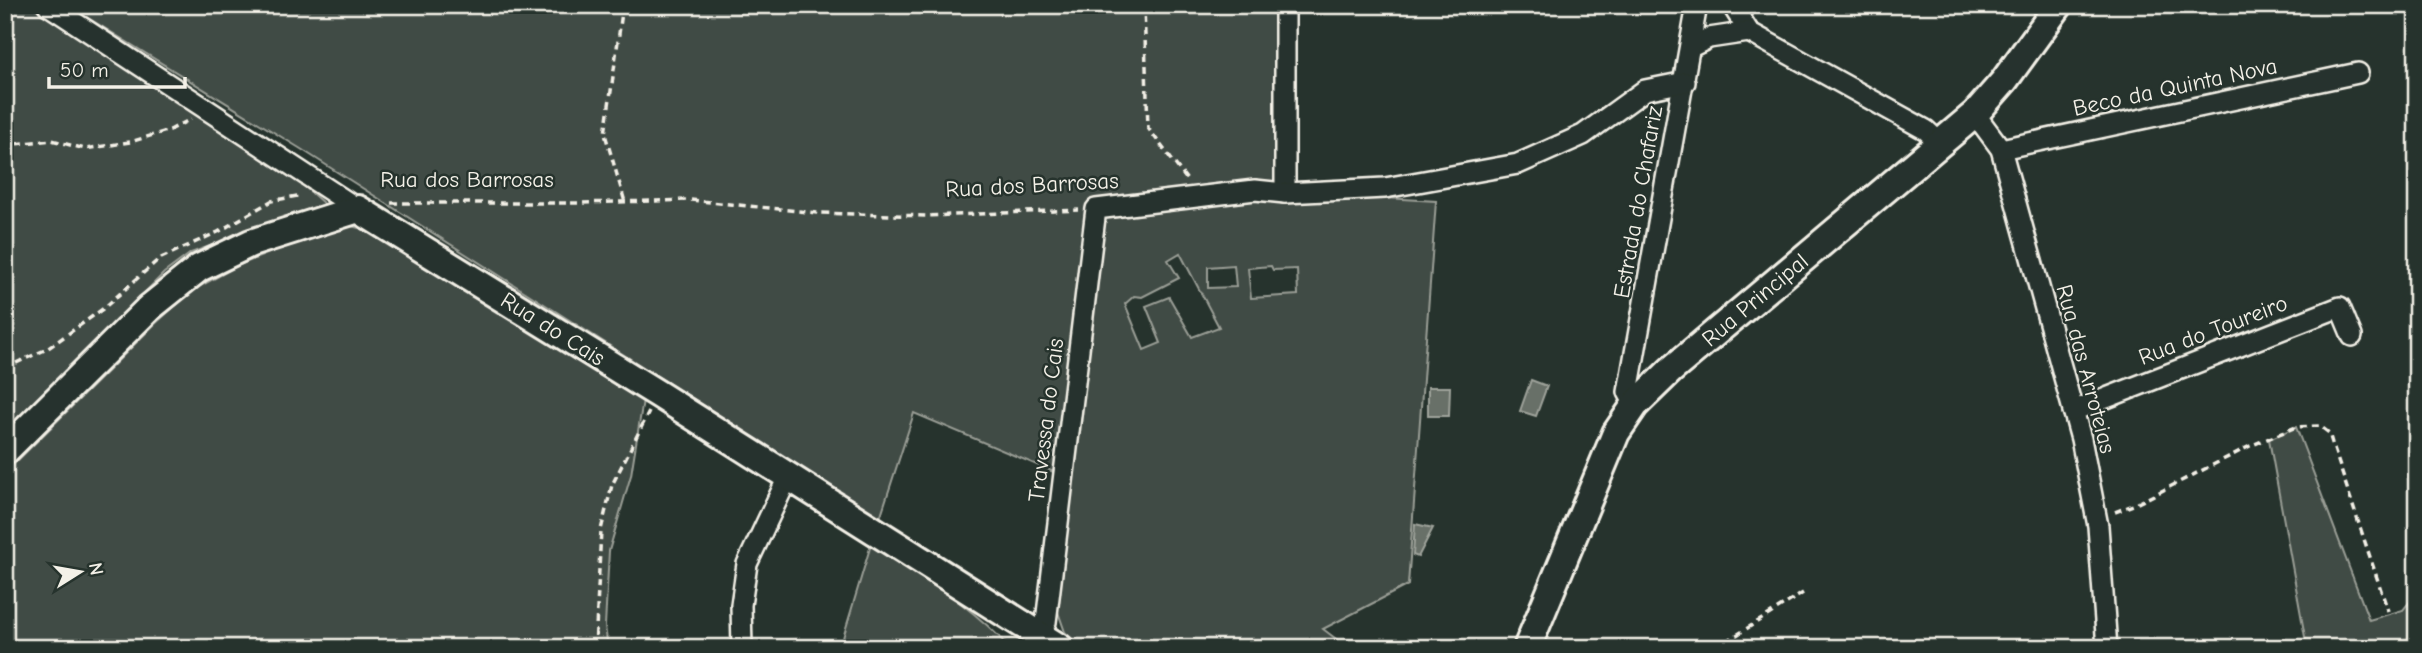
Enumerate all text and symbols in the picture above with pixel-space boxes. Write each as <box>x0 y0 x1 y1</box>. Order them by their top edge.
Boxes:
scale bar <box>49 46 186 90</box>
street label: Beco da Quinta Nova <box>2070 52 2280 122</box>
text: 50 m <box>60 58 109 82</box>
street label: Estrada do Chafariz <box>1608 104 1668 300</box>
street label: Rua dos Barrosas <box>380 166 554 193</box>
street label: Rua dos Barrosas <box>945 167 1119 203</box>
street label: Rua Principal <box>1696 248 1814 352</box>
street label: Rua das Arroteias <box>2050 282 2122 456</box>
street label: Rua do Cais <box>496 286 610 372</box>
street label: Rua do Toureiro <box>2135 289 2291 371</box>
street label: Travessa do Cais <box>1023 337 1069 503</box>
north arrow <box>46 538 116 608</box>
text: N <box>84 561 108 577</box>

